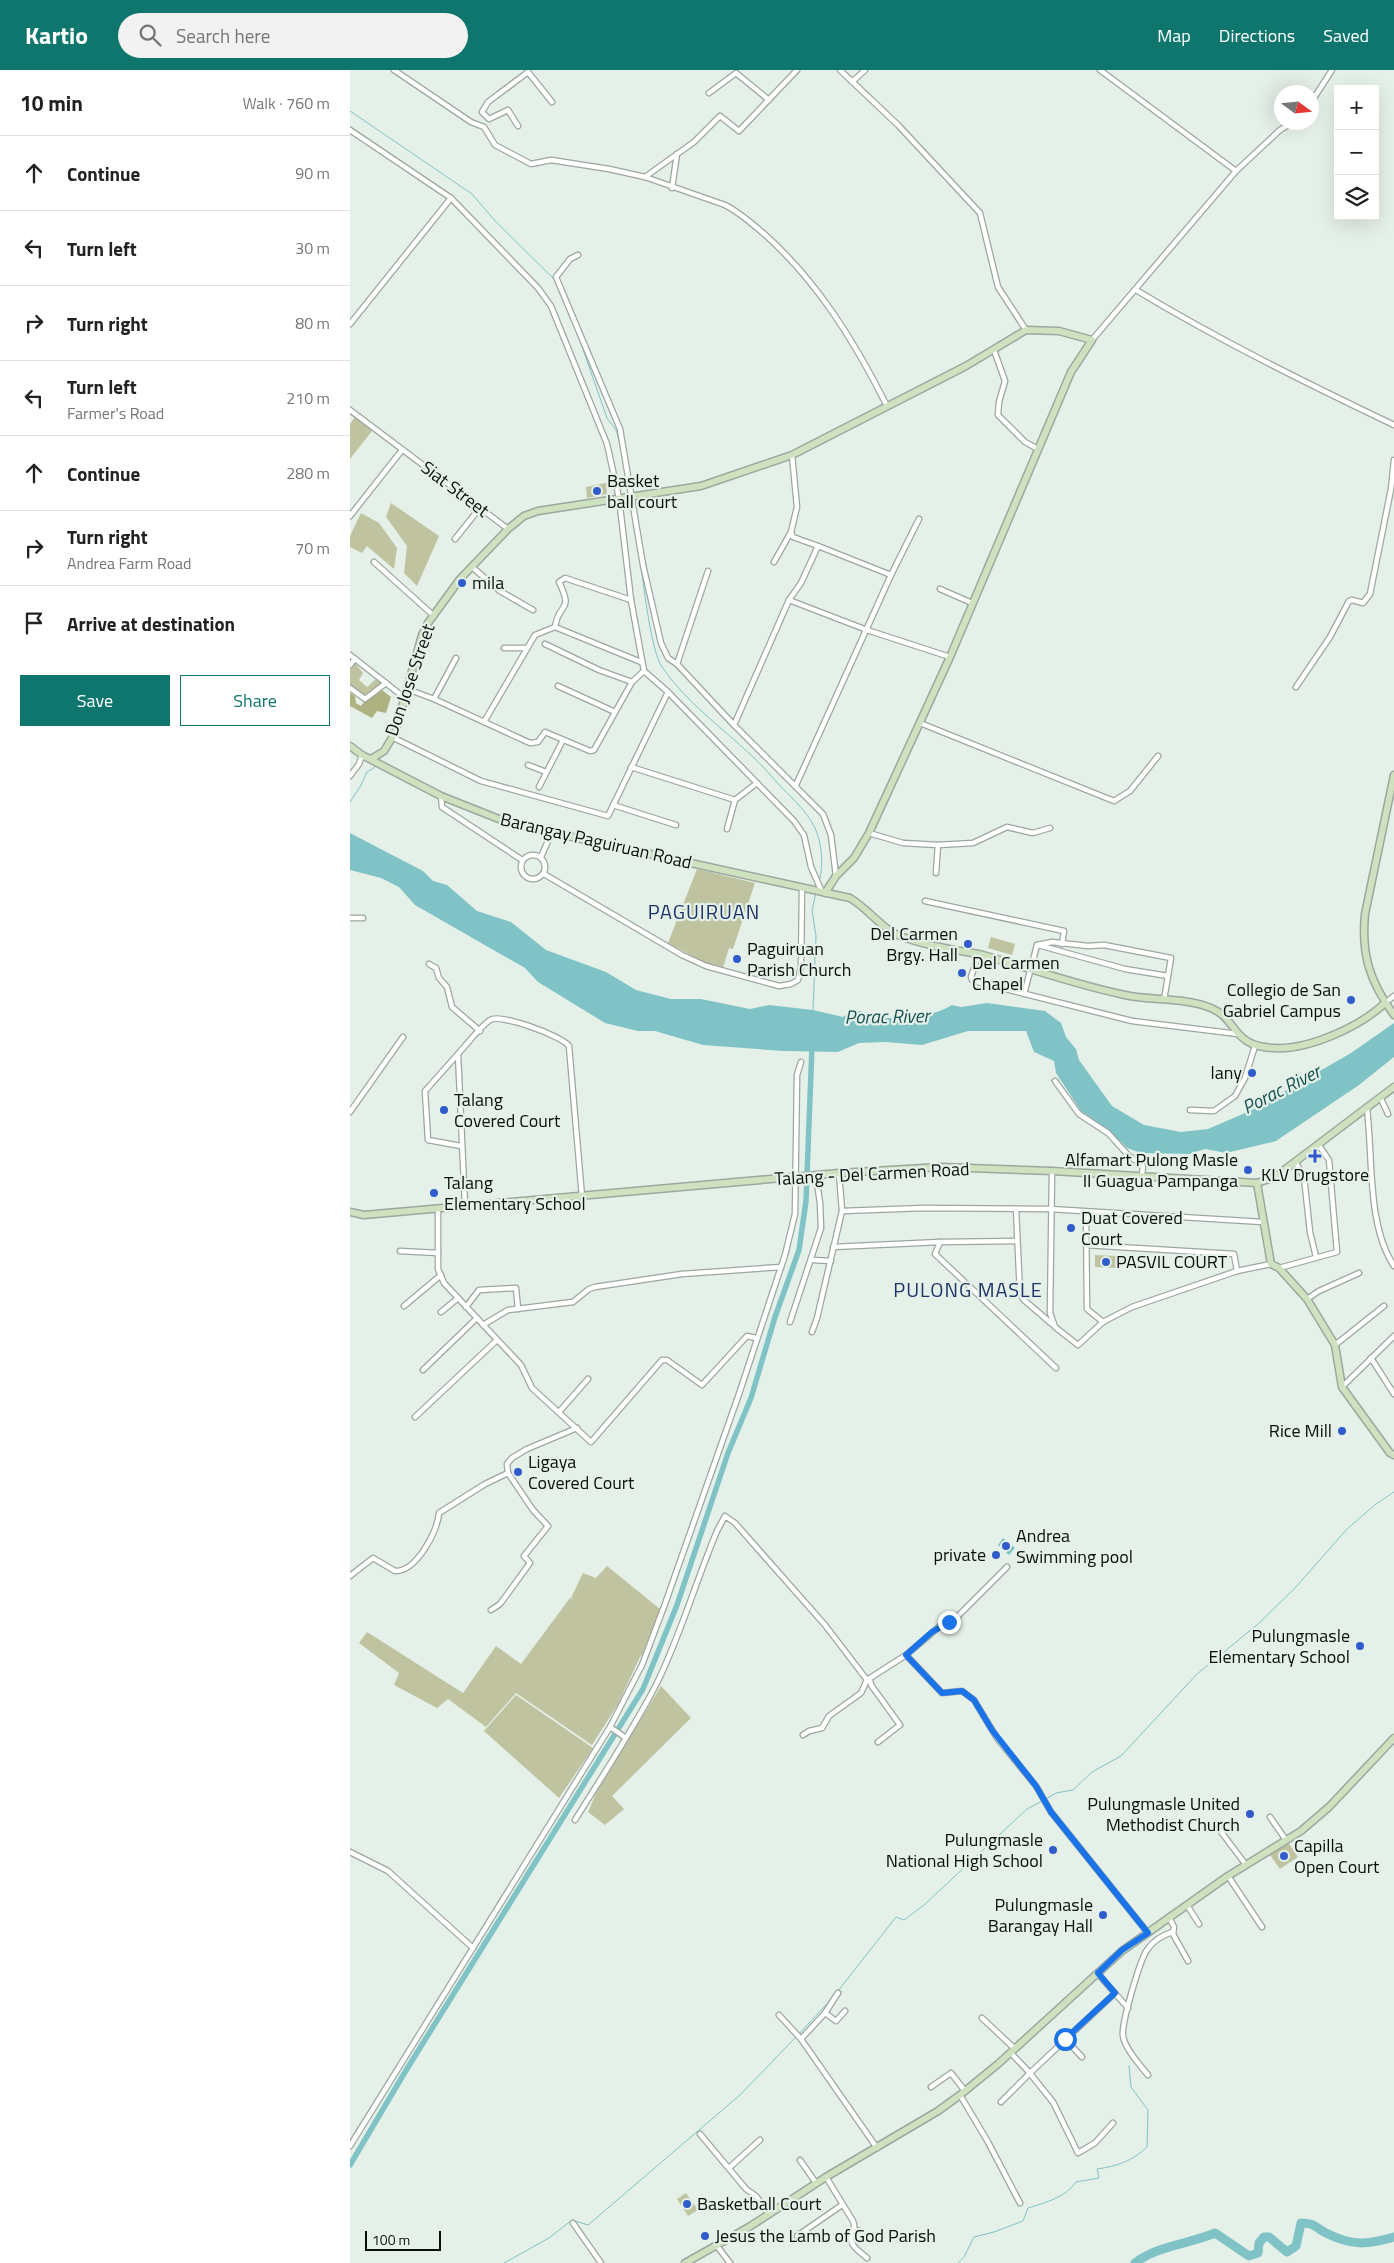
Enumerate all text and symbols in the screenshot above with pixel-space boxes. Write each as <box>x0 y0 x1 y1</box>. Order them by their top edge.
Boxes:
search box <box>118 13 468 58</box>
text: Kartio <box>25 17 88 53</box>
icon: search <box>136 21 164 49</box>
text: Search here <box>176 21 270 50</box>
text: Map <box>1157 22 1191 49</box>
text: Directions <box>1219 22 1295 49</box>
text: Saved <box>1323 22 1369 49</box>
north arrow <box>1274 85 1319 130</box>
map controls <box>1334 85 1379 220</box>
button: + <box>1334 85 1379 130</box>
text: 10 min <box>20 87 83 119</box>
text: Walk · 760 m <box>242 91 330 115</box>
button: − <box>1334 130 1379 175</box>
icon: ahead <box>20 159 48 187</box>
text: Continue <box>67 159 140 188</box>
text: 90 m <box>295 161 330 185</box>
button: layers <box>1334 175 1379 220</box>
icon: left <box>20 234 48 262</box>
text: Turn left <box>67 234 137 263</box>
text: 30 m <box>295 236 330 260</box>
icon: right <box>20 309 48 337</box>
text: Turn right <box>67 309 148 338</box>
text: 80 m <box>295 311 330 335</box>
text: Turn left <box>67 372 137 401</box>
icon: left <box>20 384 48 412</box>
text: 210 m <box>286 386 330 410</box>
text: Farmer's Road <box>67 401 164 425</box>
street label: Siat Street <box>415 454 496 524</box>
icon: ahead <box>20 459 48 487</box>
text: Continue <box>67 459 140 488</box>
text: 280 m <box>286 461 330 485</box>
place label: Basket ball court <box>607 467 678 515</box>
marker: Basket ball court <box>591 485 603 497</box>
text: Turn right <box>67 522 148 551</box>
icon: right <box>20 534 48 562</box>
text: 70 m <box>295 536 330 560</box>
text: Andrea Farm Road <box>67 551 192 575</box>
place label: mila <box>472 569 504 596</box>
marker: mila <box>456 577 468 589</box>
icon: arrive <box>20 609 48 637</box>
text: Arrive at destination <box>67 609 235 638</box>
street label: Don Jose Street <box>378 619 442 740</box>
button: Save <box>20 675 170 726</box>
button: Share <box>180 675 330 726</box>
street label: Barangay Paguiruan Road <box>498 805 694 876</box>
district label: PAGUIRUAN <box>648 896 760 927</box>
place label: Del Carmen Brgy. Hall <box>870 920 958 968</box>
place label: Paguiruan Parish Church <box>747 935 851 983</box>
marker: Del Carmen Brgy. Hall <box>962 938 974 950</box>
place label: Del Carmen Chapel <box>972 949 1060 997</box>
marker: Paguiruan Parish Church <box>731 953 743 965</box>
marker: Del Carmen Chapel <box>956 967 968 979</box>
place label: Collegio de San Gabriel Campus <box>1223 976 1341 1024</box>
marker: Collegio de San Gabriel Campus <box>1345 994 1357 1006</box>
water label: Porac River <box>844 1000 932 1031</box>
water label: Porac River <box>1236 1056 1327 1121</box>
place label: lany <box>1211 1059 1242 1086</box>
marker: lany <box>1246 1067 1258 1079</box>
place label: Talang Covered Court <box>454 1086 561 1134</box>
marker: Talang Covered Court <box>438 1104 450 1116</box>
place label: Alfamart Pulong Masle II Guagua Pampanga <box>1065 1146 1238 1194</box>
marker: KLV Drugstore <box>1309 1150 1321 1162</box>
street label: Talang - Del Carmen Road <box>774 1155 970 1192</box>
place label: KLV Drugstore <box>1261 1161 1369 1188</box>
marker: Alfamart Pulong Masle II Guagua Pampanga <box>1242 1164 1254 1176</box>
place label: Talang Elementary School <box>444 1169 586 1217</box>
marker: Talang Elementary School <box>428 1187 440 1199</box>
place label: Duat Covered Court <box>1081 1204 1183 1252</box>
marker: Duat Covered Court <box>1065 1222 1077 1234</box>
place label: PASVIL COURT <box>1116 1248 1228 1275</box>
marker: PASVIL COURT <box>1100 1256 1112 1268</box>
district label: PULONG MASLE <box>893 1274 1043 1305</box>
place label: Rice Mill <box>1269 1417 1332 1444</box>
marker: Rice Mill <box>1336 1425 1348 1437</box>
place label: Ligaya Covered Court <box>528 1448 635 1496</box>
marker: Ligaya Covered Court <box>512 1466 524 1478</box>
place label: Andrea Swimming pool <box>1016 1522 1133 1570</box>
marker: Andrea Swimming pool <box>1000 1540 1012 1552</box>
place label: private <box>933 1541 986 1568</box>
marker: private <box>990 1549 1002 1561</box>
route end <box>938 1611 961 1634</box>
place label: Pulungmasle Elementary School <box>1208 1622 1350 1670</box>
marker: Pulungmasle Elementary School <box>1354 1640 1366 1652</box>
place label: Pulungmasle United Methodist Church <box>1087 1790 1240 1838</box>
marker: Pulungmasle United Methodist Church <box>1244 1808 1256 1820</box>
place label: Pulungmasle National High School <box>886 1826 1043 1874</box>
place label: Capilla Open Court <box>1294 1832 1380 1880</box>
marker: Pulungmasle National High School <box>1047 1844 1059 1856</box>
marker: Capilla Open Court <box>1278 1850 1290 1862</box>
place label: Pulungmasle Barangay Hall <box>988 1891 1093 1939</box>
marker: Pulungmasle Barangay Hall <box>1097 1909 1109 1921</box>
route start <box>1054 2028 1077 2051</box>
place label: Basketball Court <box>697 2190 822 2217</box>
marker: Basketball Court <box>681 2198 693 2210</box>
place label: Jesus the Lamb of God Parish <box>715 2222 936 2249</box>
scale bar <box>365 2228 441 2251</box>
text: 100 m <box>372 2229 410 2250</box>
marker: Jesus the Lamb of God Parish <box>699 2230 711 2242</box>

